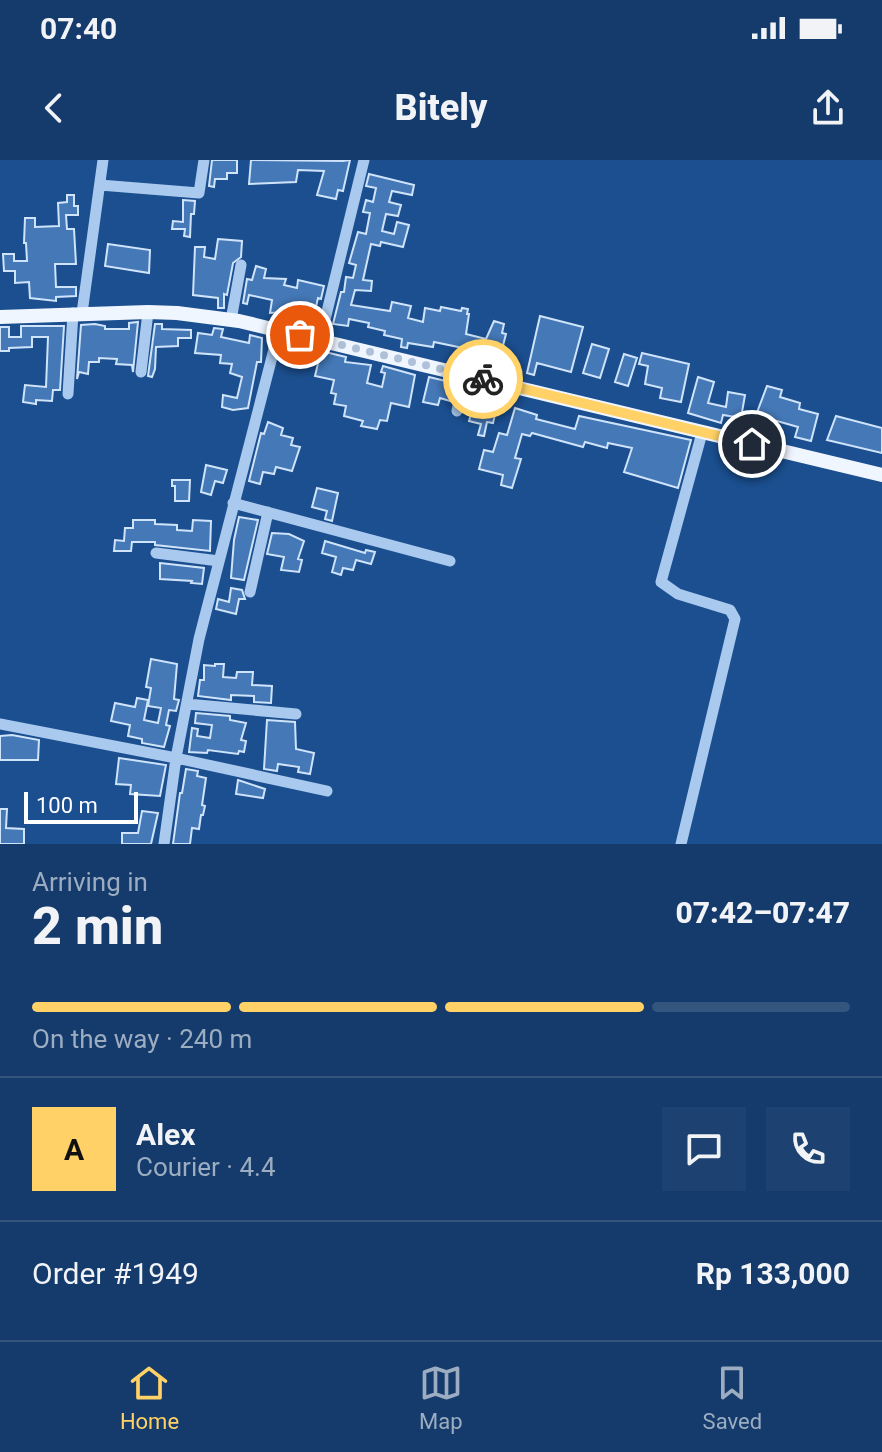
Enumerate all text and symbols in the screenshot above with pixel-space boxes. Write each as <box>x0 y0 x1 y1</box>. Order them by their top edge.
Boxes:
text: 07:40 <box>40 11 117 46</box>
icon: back <box>32 86 76 130</box>
icon: share <box>806 86 850 130</box>
text: Bitely <box>395 87 487 129</box>
pin <box>266 301 334 369</box>
icon: bag <box>278 313 322 357</box>
courier <box>443 339 523 419</box>
icon: bike <box>461 357 505 401</box>
pin <box>718 410 786 478</box>
icon: home <box>730 422 774 466</box>
scale bar <box>24 788 138 824</box>
text: 100 m <box>36 793 98 818</box>
text: Arriving in <box>32 867 148 897</box>
text: 07:42–07:47 <box>675 895 850 930</box>
text: 2 min <box>32 896 163 957</box>
text: On the way · 240 m <box>32 1024 252 1054</box>
button: chat <box>662 1107 746 1191</box>
button: phone <box>766 1107 850 1191</box>
text: Alex <box>136 1117 196 1152</box>
text: A <box>64 1132 84 1167</box>
text: Courier · 4.4 <box>136 1152 276 1182</box>
text: Order #1949 <box>32 1256 199 1291</box>
text: Rp 133,000 <box>696 1256 850 1291</box>
tab: Home <box>120 1361 179 1434</box>
tab: Map <box>419 1361 463 1434</box>
tab: Saved <box>703 1361 762 1434</box>

